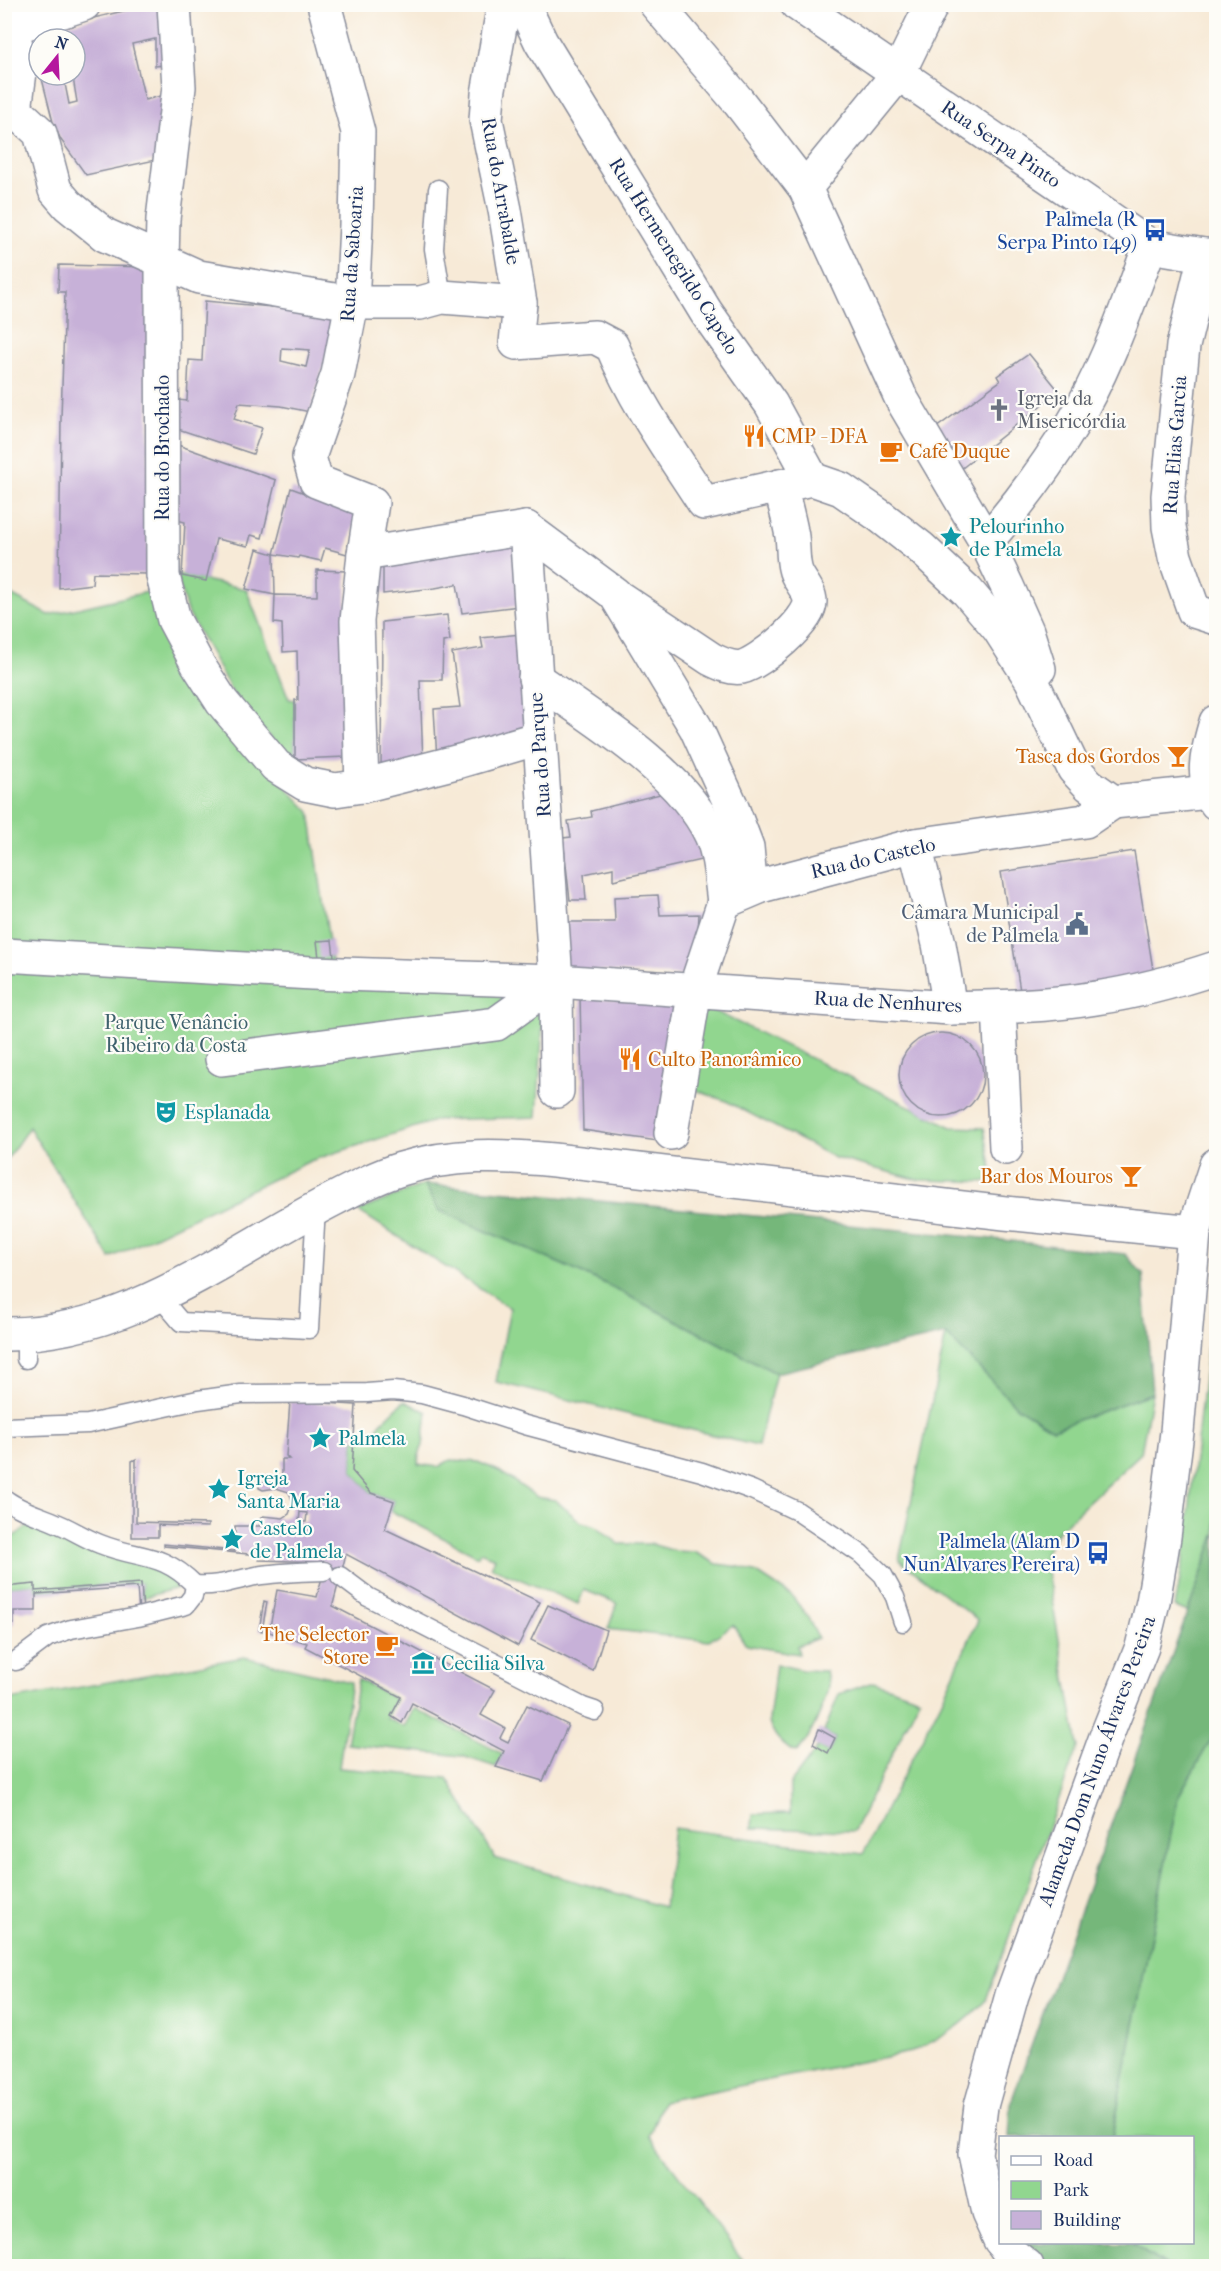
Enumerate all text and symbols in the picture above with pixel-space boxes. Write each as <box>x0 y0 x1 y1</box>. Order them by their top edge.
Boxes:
north arrow <box>27 27 87 87</box>
text: N <box>53 32 71 54</box>
street label: Rua Serpa Pinto <box>937 95 1065 193</box>
street label: Rua do Arrabalde <box>477 115 525 267</box>
street label: Rua Hermenegildo Capelo <box>604 154 744 358</box>
street label: Rua da Saboaria <box>336 184 368 323</box>
place label: Palmela (R Serpa Pinto 149) <box>997 208 1139 254</box>
bus stop icon: Palmela (R Serpa Pinto 149) <box>1142 217 1168 243</box>
street label: Rua Elias Garcia <box>1159 374 1191 515</box>
street label: Rua do Brochado <box>151 375 174 521</box>
place label: Igreja da Misericórdia <box>1017 387 1127 433</box>
church icon: Igreja da Misericórdia <box>986 397 1012 423</box>
restaurant icon: CMP - DFA <box>741 423 767 449</box>
place label: CMP - DFA <box>772 425 869 448</box>
cafe icon: Café Duque <box>878 438 904 464</box>
place label: Café Duque <box>909 440 1010 463</box>
place label: Pelourinho de Palmela <box>969 515 1064 561</box>
place icon: Pelourinho de Palmela <box>938 524 964 550</box>
street label: Rua do Parque <box>524 692 556 818</box>
bar icon: Tasca dos Gordos <box>1165 743 1191 769</box>
place label: Tasca dos Gordos <box>1016 745 1160 768</box>
street label: Rua do Castelo <box>809 833 937 883</box>
place label: Câmara Municipal de Palmela <box>901 901 1060 947</box>
public building icon: Câmara Municipal de Palmela <box>1064 911 1090 937</box>
street label: Rua de Nenhures <box>813 987 963 1017</box>
park label: Parque Venâncio Ribeiro da Costa <box>104 1011 248 1057</box>
restaurant icon: Culto Panorâmico <box>617 1046 643 1072</box>
place label: Culto Panorâmico <box>648 1048 802 1071</box>
theatre icon: Esplanada <box>153 1099 179 1125</box>
place label: Esplanada <box>184 1101 271 1124</box>
bar icon: Bar dos Mouros <box>1118 1163 1144 1189</box>
place label: Bar dos Mouros <box>980 1165 1113 1188</box>
place icon: Palmela <box>307 1425 333 1451</box>
place label: Palmela <box>338 1427 407 1450</box>
place label: Igreja Santa Maria <box>237 1467 341 1513</box>
place icon: Igreja Santa Maria <box>206 1476 232 1502</box>
place label: Castelo de Palmela <box>250 1517 344 1563</box>
place icon: Castelo de Palmela <box>219 1526 245 1552</box>
place label: Palmela (Alam D Nun'Alvares Pereira) <box>903 1530 1080 1576</box>
bus stop icon: Palmela (Alam D Nun'Alvares Pereira) <box>1085 1540 1111 1566</box>
street label: Alameda Dom Nuno Álvares Pereira <box>1032 1611 1161 1910</box>
place label: The Selector Store <box>260 1623 369 1669</box>
cafe icon: The Selector Store <box>374 1632 400 1658</box>
museum icon: Cecilia Silva <box>410 1650 436 1676</box>
place label: Cecilia Silva <box>441 1652 545 1675</box>
legend <box>999 2136 1194 2244</box>
text: Road <box>1053 2150 1093 2171</box>
text: Park <box>1053 2180 1090 2201</box>
text: Building <box>1053 2210 1121 2231</box>

